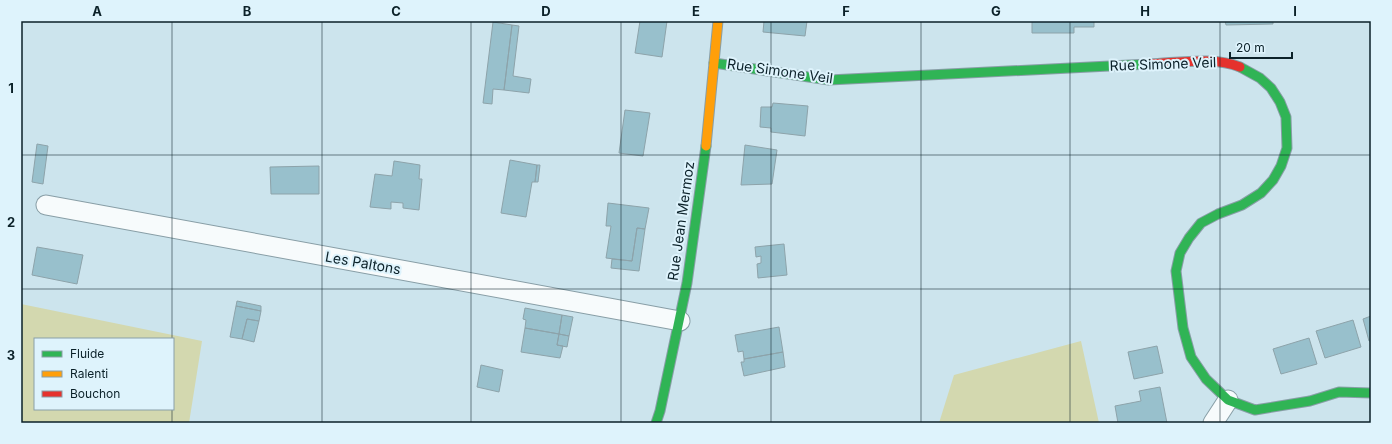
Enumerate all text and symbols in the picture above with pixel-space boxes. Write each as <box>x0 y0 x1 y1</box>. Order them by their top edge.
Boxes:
text: A <box>92 3 102 19</box>
text: B <box>243 3 252 19</box>
text: C <box>391 3 401 19</box>
text: D <box>541 3 551 19</box>
text: E <box>692 3 700 19</box>
text: F <box>842 3 850 19</box>
text: G <box>991 3 1001 19</box>
text: H <box>1140 3 1150 19</box>
text: I <box>1293 3 1297 19</box>
scale bar <box>1230 34 1292 60</box>
text: 20 m <box>1236 40 1265 55</box>
street label: Rue Simone Veil <box>1109 53 1217 74</box>
street label: Rue Simone Veil <box>726 55 834 86</box>
text: 1 <box>8 80 14 96</box>
street label: Rue Jean Mermoz <box>664 160 697 282</box>
text: 2 <box>7 214 15 230</box>
street label: Les Paltons <box>324 248 402 278</box>
legend <box>34 338 174 410</box>
text: Fluide <box>70 346 104 361</box>
text: 3 <box>7 347 15 363</box>
text: Ralenti <box>70 366 108 381</box>
text: Bouchon <box>70 386 120 401</box>

